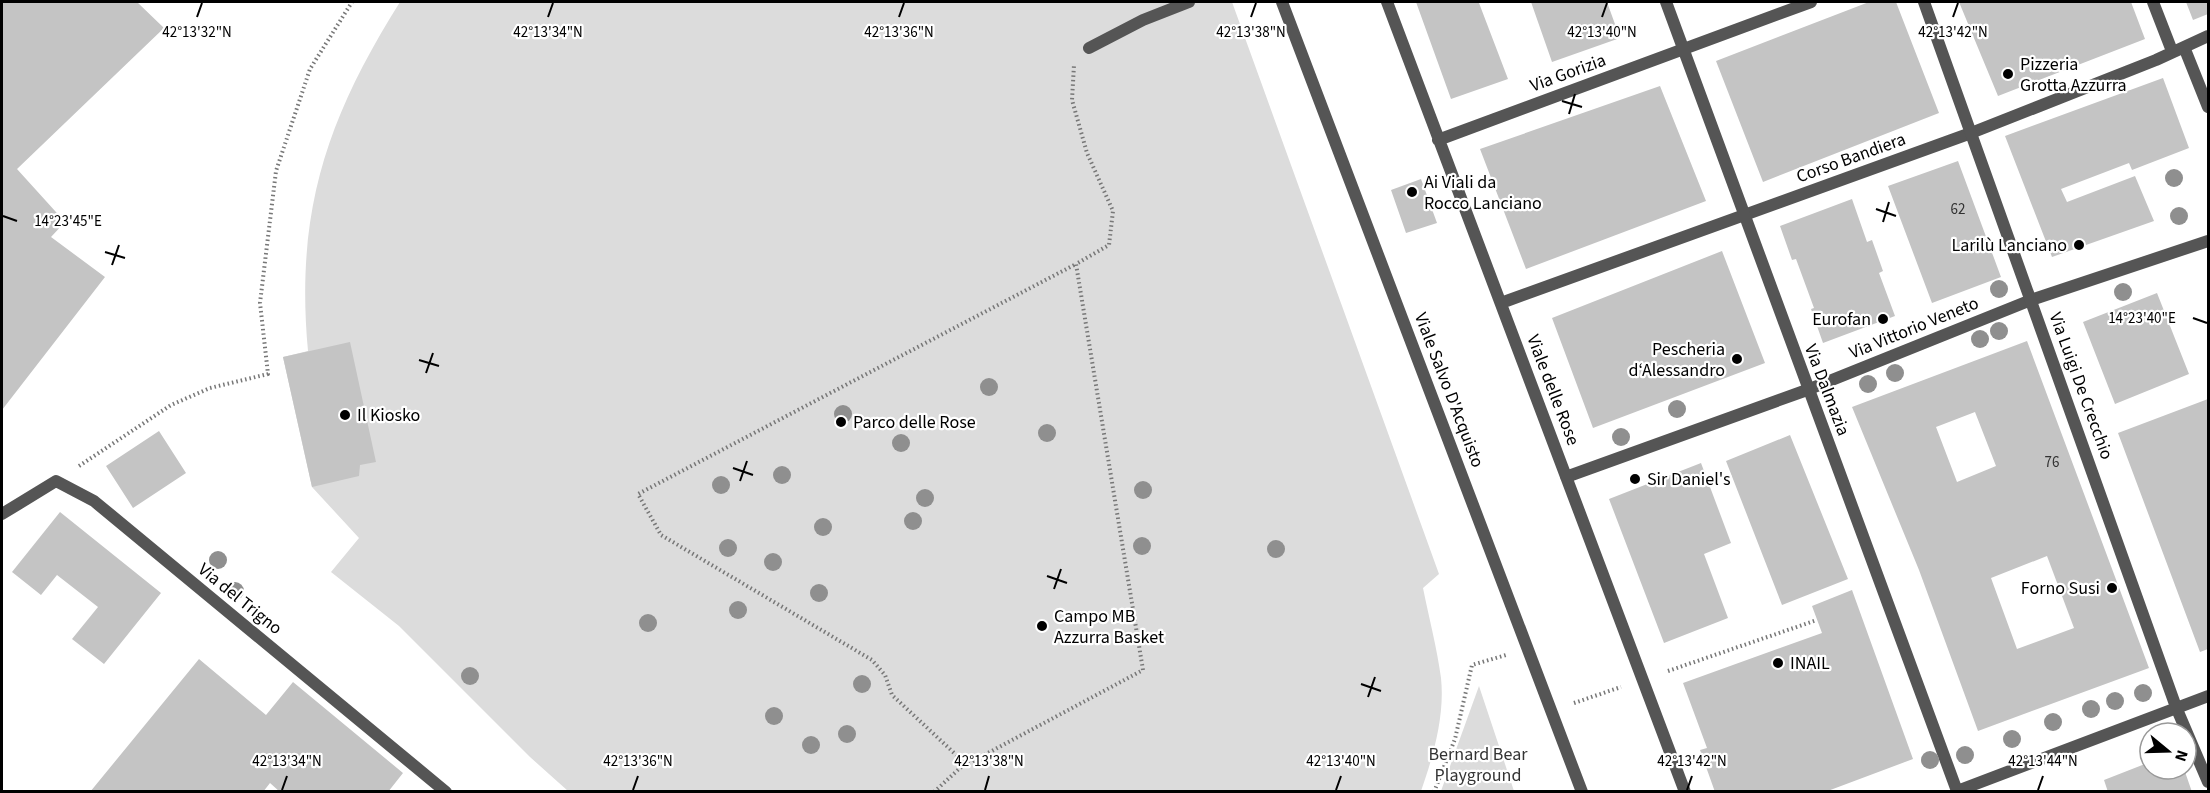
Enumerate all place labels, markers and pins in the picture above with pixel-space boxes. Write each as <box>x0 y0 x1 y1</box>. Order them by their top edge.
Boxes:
place label: Pizzeria Grotta Azzurra <box>2020 52 2127 98</box>
marker: Pizzeria Grotta Azzurra <box>2001 67 2015 81</box>
place label: Ai Viali da Rocco Lanciano <box>1424 170 1542 216</box>
marker: Ai Viali da Rocco Lanciano <box>1405 185 1419 199</box>
place label: Larilù Lanciano <box>1952 233 2067 258</box>
marker: Larilù Lanciano <box>2072 238 2086 252</box>
place label: Eurofan <box>1812 307 1871 332</box>
marker: Eurofan <box>1876 312 1890 326</box>
place label: Pescheria d‘Alessandro <box>1628 337 1725 383</box>
marker: Pescheria d‘Alessandro <box>1730 352 1744 366</box>
place label: Il Kiosko <box>357 403 420 428</box>
marker: Il Kiosko <box>338 408 352 422</box>
place label: Parco delle Rose <box>853 410 976 435</box>
marker: Parco delle Rose <box>834 415 848 429</box>
place label: Sir Daniel's <box>1647 467 1730 492</box>
marker: Sir Daniel's <box>1628 472 1642 486</box>
place label: Forno Susi <box>2021 576 2100 601</box>
marker: Forno Susi <box>2105 581 2119 595</box>
place label: Campo MB Azzurra Basket <box>1054 604 1164 650</box>
marker: Campo MB Azzurra Basket <box>1035 619 1049 633</box>
place label: INAIL <box>1790 651 1830 676</box>
marker: INAIL <box>1771 656 1785 670</box>

